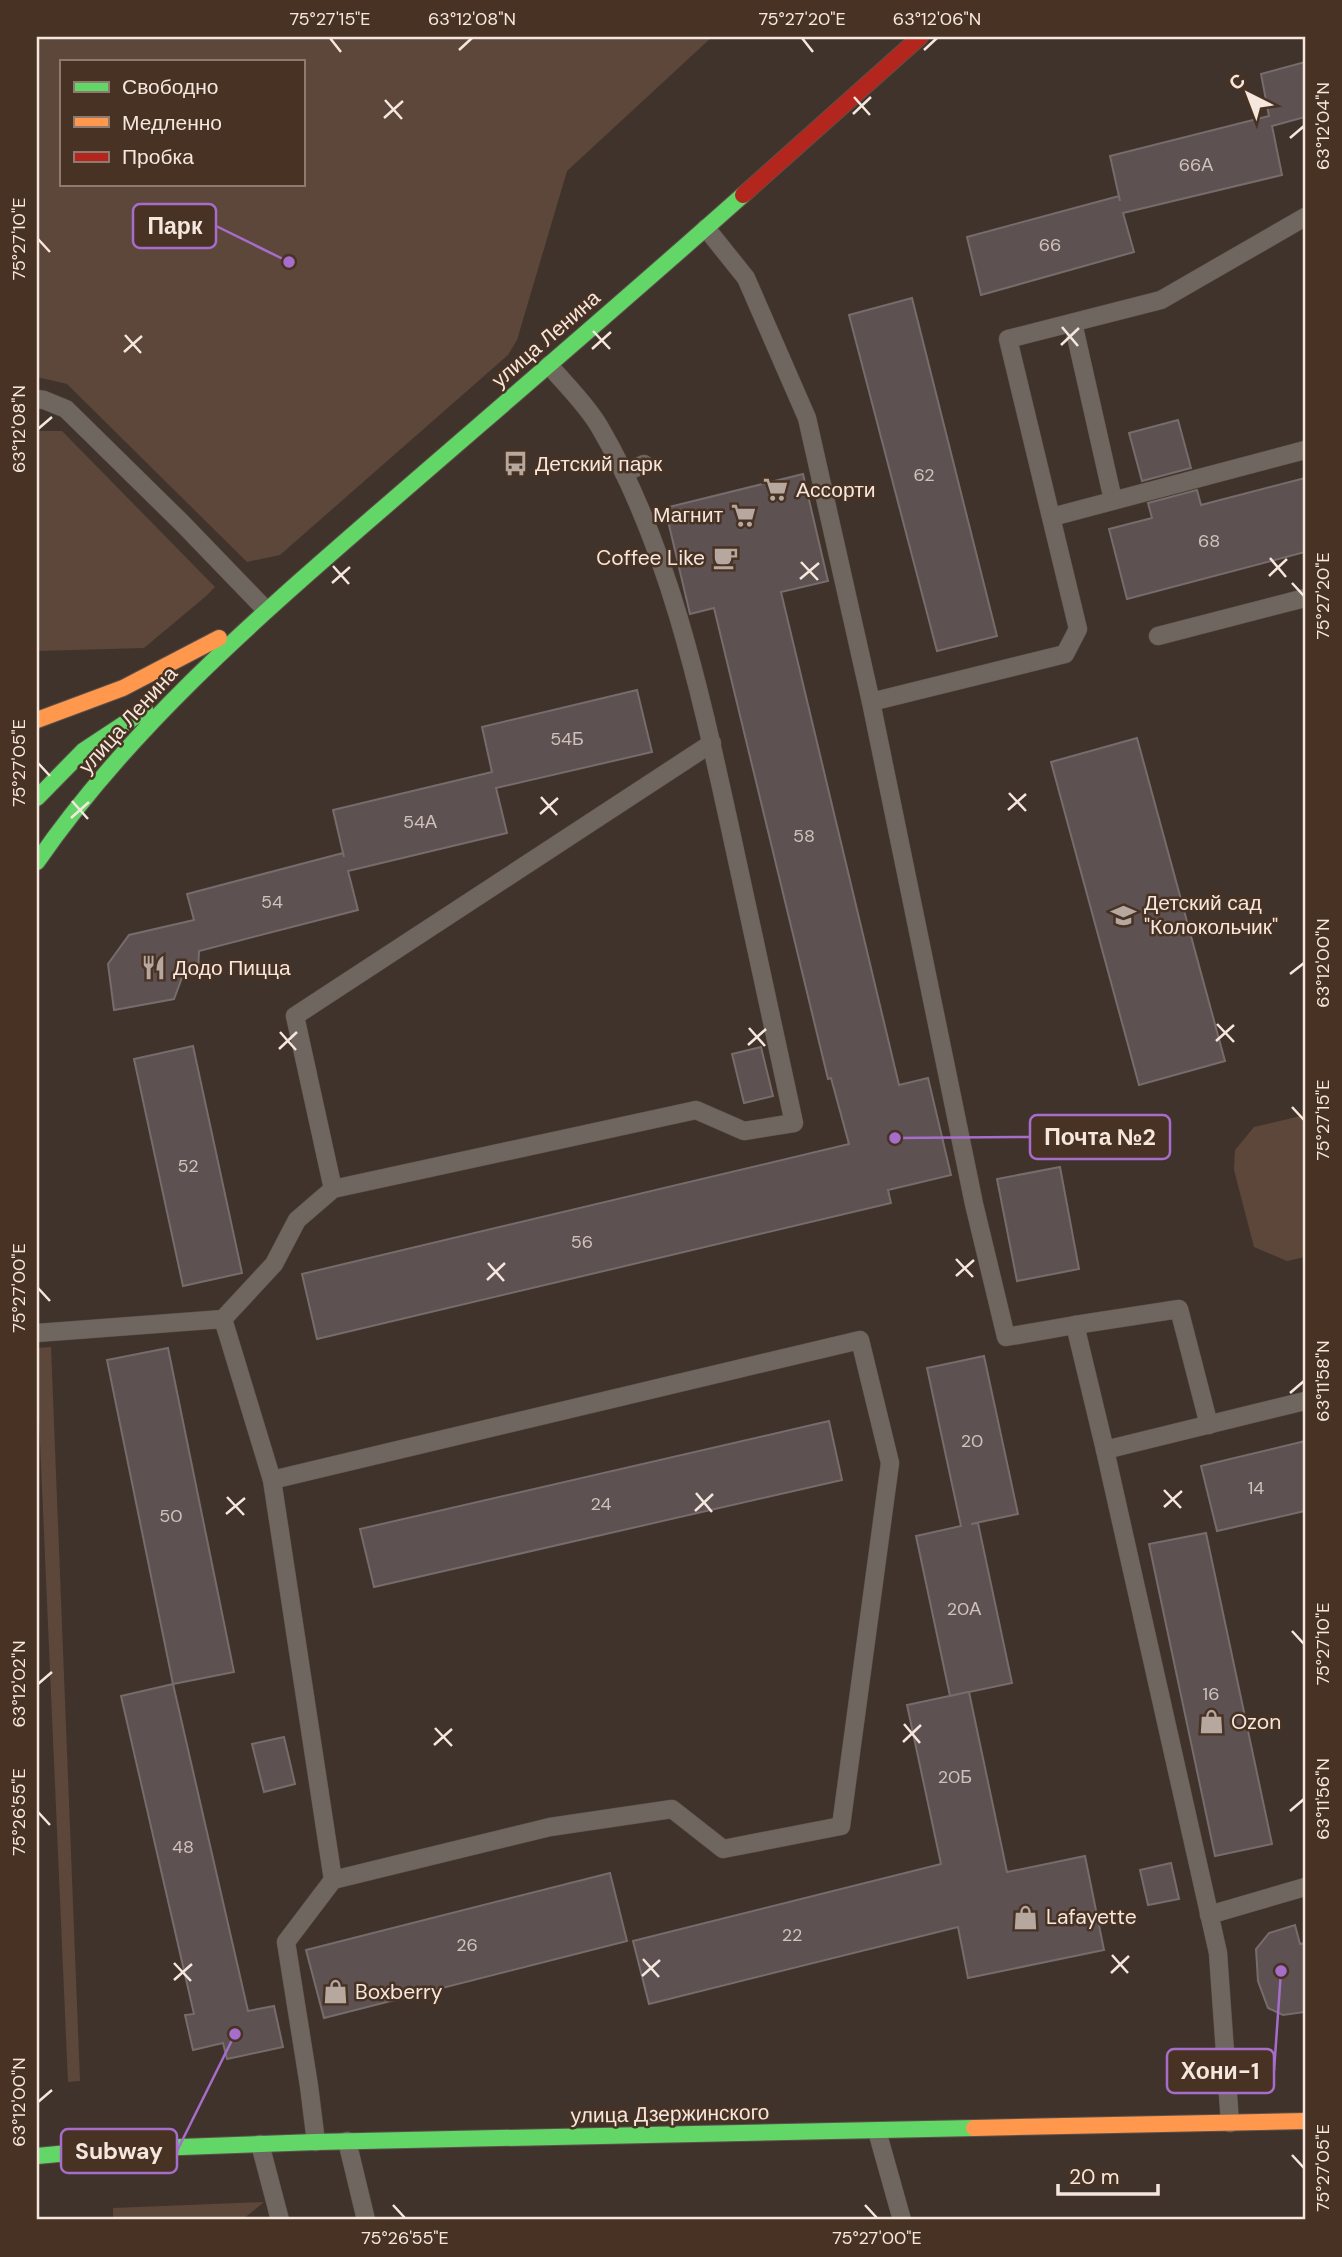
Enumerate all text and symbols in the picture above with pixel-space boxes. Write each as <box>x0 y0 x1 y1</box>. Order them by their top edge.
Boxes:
text: 75°27'15"E <box>289 7 371 31</box>
text: 63°12'08"N <box>428 7 516 31</box>
text: 75°27'20"E <box>758 7 846 31</box>
text: 63°12'06"N <box>893 7 981 31</box>
legend <box>60 60 304 186</box>
north arrow <box>1212 60 1282 130</box>
text: С <box>1223 68 1251 96</box>
text: Свободно <box>122 73 219 101</box>
text: 63°12'04"N <box>1311 82 1335 170</box>
text: Медленно <box>122 109 222 137</box>
text: Пробка <box>122 143 194 171</box>
house number: 66А <box>1179 153 1213 177</box>
text: 75°27'10"E <box>7 198 31 280</box>
callout: Парк <box>133 204 216 248</box>
text: Парк <box>148 211 203 241</box>
house number: 66 <box>1039 233 1061 257</box>
street label: улица Ленина <box>486 284 607 394</box>
text: 63°12'08"N <box>7 385 31 473</box>
bus stop icon: Детский парк <box>501 450 529 478</box>
place label: Детский парк <box>535 450 663 478</box>
house number: 62 <box>913 463 935 487</box>
supermarket icon: Ассорти <box>762 476 790 504</box>
place label: Ассорти <box>796 476 876 504</box>
place label: Магнит <box>653 501 723 529</box>
supermarket icon: Магнит <box>729 501 757 529</box>
house number: 68 <box>1198 529 1220 553</box>
place label: Coffee Like <box>596 544 705 572</box>
cafe icon: Coffee Like <box>711 544 739 572</box>
text: 75°27'20"E <box>1311 552 1335 640</box>
street label: улица Ленина <box>72 660 184 780</box>
text: 75°27'05"E <box>7 719 31 807</box>
house number: 54Б <box>550 727 584 751</box>
house number: 54А <box>403 810 437 834</box>
house number: 58 <box>793 824 815 848</box>
place label: Детский сад "Колокольчик" <box>1144 889 1278 941</box>
house number: 54 <box>261 890 283 914</box>
school or university icon: Детский сад "Колокольчик" <box>1110 901 1138 929</box>
text: 63°12'00"N <box>1311 918 1335 1008</box>
restaurant icon: Додо Пицца <box>139 954 167 982</box>
place label: Додо Пицца <box>173 954 291 982</box>
text: 75°27'15"E <box>1311 1079 1335 1161</box>
callout: Почта №2 <box>1030 1115 1170 1159</box>
text: Почта №2 <box>1044 1122 1156 1152</box>
house number: 52 <box>177 1154 199 1178</box>
house number: 56 <box>571 1230 593 1254</box>
text: 75°27'00"E <box>7 1243 31 1333</box>
text: 63°11'58"N <box>1311 1340 1335 1422</box>
house number: 20 <box>961 1429 983 1453</box>
house number: 14 <box>1248 1476 1264 1500</box>
house number: 24 <box>591 1492 612 1516</box>
house number: 50 <box>159 1504 183 1528</box>
house number: 20А <box>947 1597 981 1621</box>
text: 75°27'10"E <box>1311 1603 1335 1685</box>
text: 63°12'02"N <box>7 1640 31 1728</box>
house number: 16 <box>1203 1682 1219 1706</box>
shop icon: Ozon <box>1197 1708 1225 1736</box>
place label: Ozon <box>1231 1708 1281 1736</box>
text: 63°11'56"N <box>1311 1758 1335 1840</box>
house number: 20Б <box>938 1765 972 1789</box>
text: 75°26'55"E <box>7 1768 31 1856</box>
house number: 48 <box>172 1835 194 1859</box>
shop icon: Lafayette <box>1012 1903 1040 1931</box>
place label: Lafayette <box>1046 1903 1137 1931</box>
house number: 22 <box>782 1923 802 1947</box>
house number: 26 <box>456 1933 478 1957</box>
shop icon: Boxberry <box>321 1978 349 2006</box>
place label: Boxberry <box>355 1978 443 2006</box>
callout: Хони-1 <box>1167 2049 1274 2093</box>
text: Хони-1 <box>1181 2056 1259 2086</box>
text: 63°12'00"N <box>7 2057 31 2147</box>
street label: улица Дзержинского <box>570 2098 770 2130</box>
text: 75°27'05"E <box>1311 2124 1335 2212</box>
callout: Subway <box>61 2129 177 2173</box>
text: Subway <box>75 2136 163 2166</box>
scale bar <box>1058 2152 1158 2196</box>
text: 20 m <box>1069 2163 1120 2191</box>
text: 75°26'55"E <box>361 2226 449 2250</box>
text: 75°27'00"E <box>832 2226 922 2250</box>

